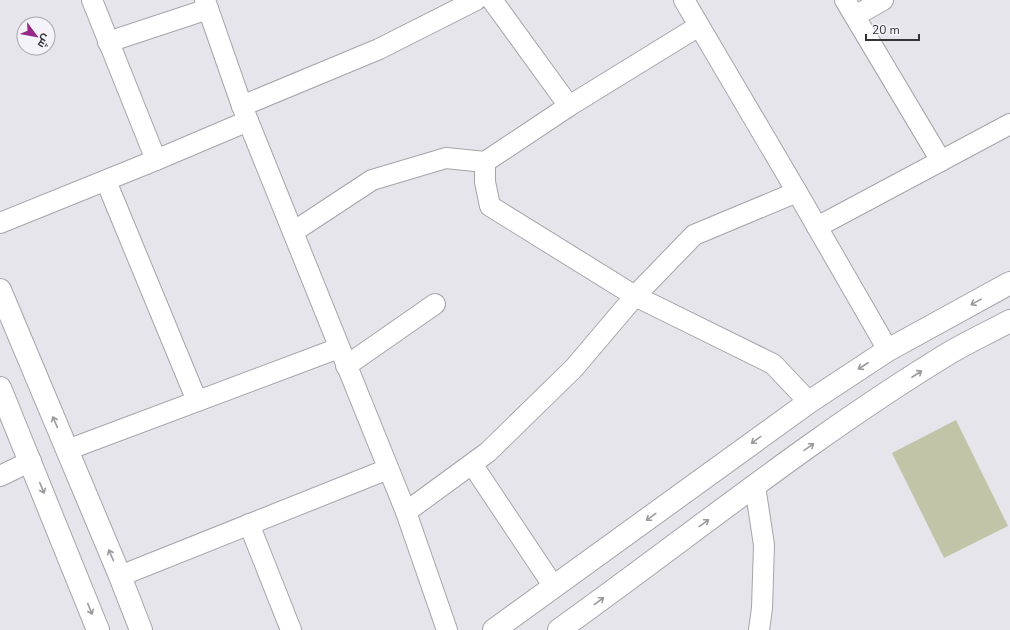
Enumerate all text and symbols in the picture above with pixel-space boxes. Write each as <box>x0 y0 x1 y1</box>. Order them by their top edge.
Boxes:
north arrow <box>16 16 56 56</box>
scale bar <box>866 16 919 42</box>
text: 20 m <box>872 22 900 38</box>
text: ش <box>34 31 54 51</box>
one-way arrow <box>970 298 982 306</box>
one-way arrow <box>858 362 869 370</box>
one-way arrow <box>911 370 922 378</box>
one-way arrow <box>51 417 58 429</box>
one-way arrow <box>751 436 762 444</box>
one-way arrow <box>803 443 814 451</box>
one-way arrow <box>38 482 46 494</box>
one-way arrow <box>646 512 657 521</box>
one-way arrow <box>698 519 709 528</box>
one-way arrow <box>107 549 114 561</box>
one-way arrow <box>593 597 604 605</box>
one-way arrow <box>86 602 94 614</box>

